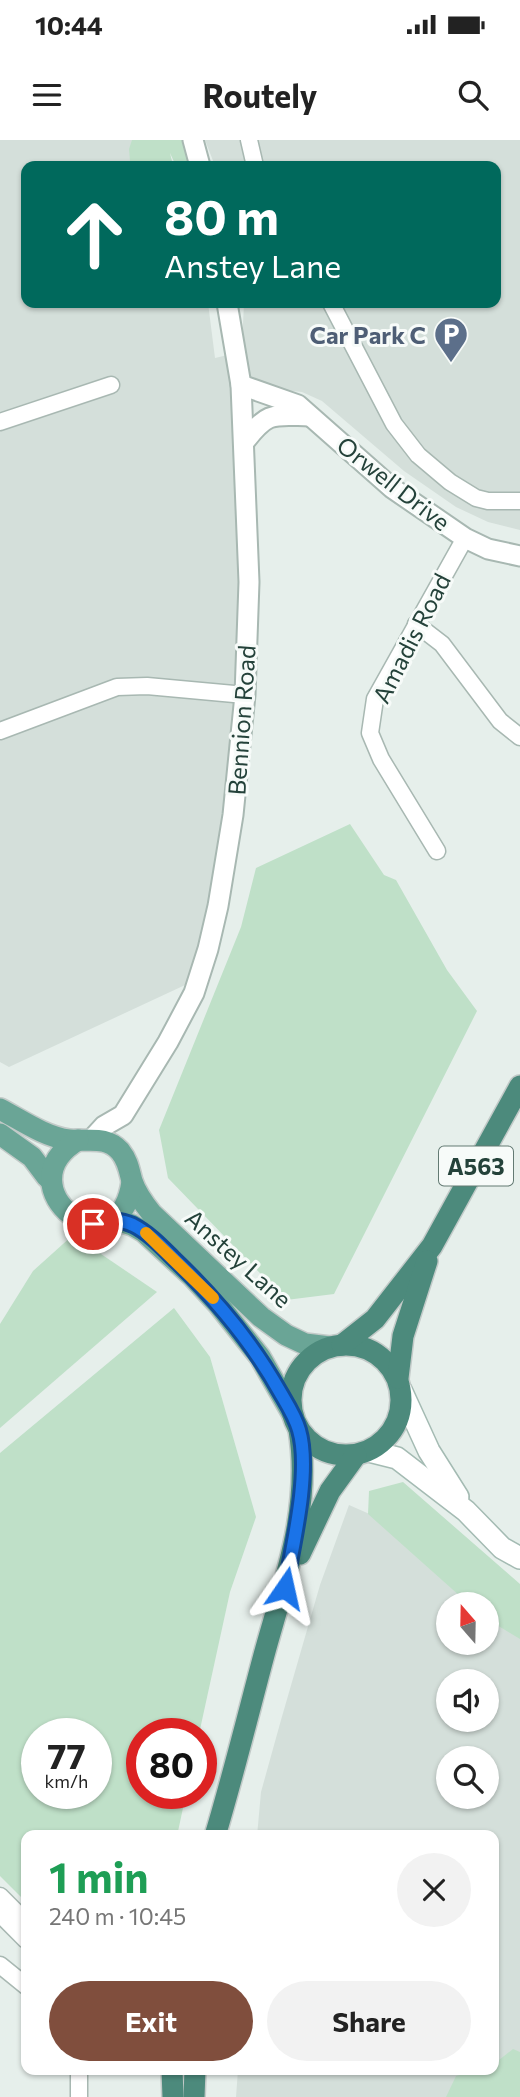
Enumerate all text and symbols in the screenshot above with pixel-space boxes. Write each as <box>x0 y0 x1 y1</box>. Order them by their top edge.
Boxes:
text: 10:44 <box>35 9 103 40</box>
text: Routely <box>203 75 317 115</box>
icon: menu <box>28 76 66 114</box>
icon: search <box>454 76 492 114</box>
text: 80 m <box>164 185 279 245</box>
icon: ahead <box>49 189 140 280</box>
text: Anstey Lane <box>164 245 341 285</box>
parking icon: Car Park C <box>432 315 470 364</box>
place label: Car Park C <box>310 320 426 349</box>
street label: Orwell Drive <box>332 430 456 536</box>
street label: Amadis Road <box>366 568 456 708</box>
street label: Bennion Road <box>221 644 261 796</box>
road number: A563 <box>439 1147 513 1186</box>
pin <box>63 1194 123 1254</box>
street label: Anstey Lane <box>180 1203 298 1313</box>
icon: arrive <box>74 1205 112 1243</box>
position arrow <box>248 1551 322 1625</box>
north arrow <box>436 1592 499 1656</box>
map controls <box>436 1592 499 1809</box>
button: sound <box>436 1669 499 1732</box>
speed limit sign: 80 <box>126 1718 217 1809</box>
text: 77 <box>47 1733 86 1776</box>
button: search <box>436 1746 499 1809</box>
text: km/h <box>45 1770 88 1792</box>
text: 1 min <box>49 1850 149 1902</box>
button: close <box>397 1853 471 1927</box>
text: 240 m · 10:45 <box>49 1902 186 1930</box>
button: Exit <box>49 1981 253 2061</box>
button: Share <box>267 1981 471 2061</box>

